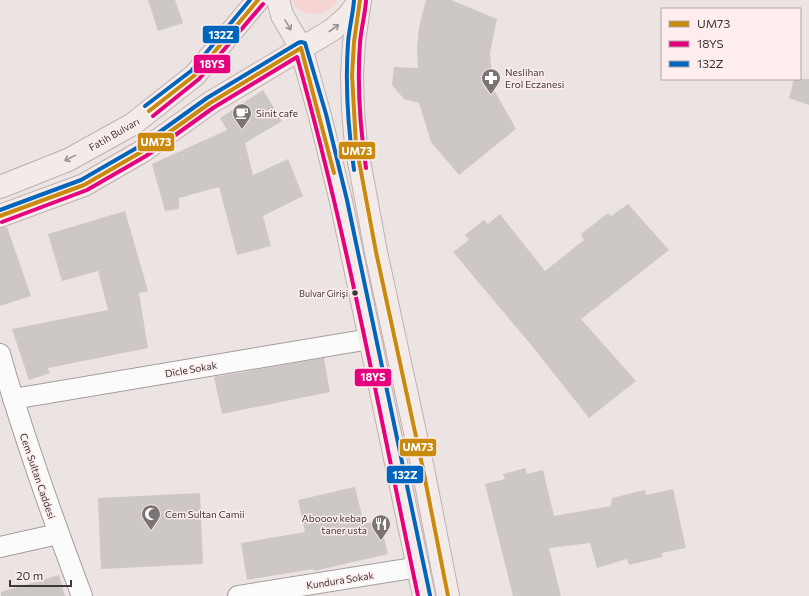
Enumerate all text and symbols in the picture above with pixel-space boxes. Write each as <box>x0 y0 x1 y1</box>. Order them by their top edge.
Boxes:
legend <box>661 8 801 80</box>
text: UM73 <box>697 16 730 30</box>
one-way arrow <box>284 19 292 31</box>
one-way arrow <box>328 24 339 32</box>
line badge: 132Z <box>202 25 240 44</box>
text: 132Z <box>208 28 234 41</box>
text: 18YS <box>697 36 724 50</box>
line badge: 18YS <box>193 54 231 74</box>
text: 132Z <box>697 56 724 70</box>
text: 18YS <box>199 57 225 70</box>
place label: Neslihan Erol Eczanesi <box>505 66 564 90</box>
pharmacy icon: Neslihan Erol Eczanesi <box>480 67 502 95</box>
cafe icon: Sinit cafe <box>231 102 253 130</box>
place label: Sinit cafe <box>256 107 298 119</box>
street label: Fatih Bulvarı <box>87 115 141 153</box>
line badge: UM73 <box>137 132 175 152</box>
text: UM73 <box>141 135 171 148</box>
line badge: UM73 <box>338 141 376 160</box>
text: UM73 <box>342 144 372 157</box>
one-way arrow <box>64 155 76 163</box>
place label: Bulvar Girişi <box>299 288 348 299</box>
marker: Bulvar Girişi <box>350 288 360 298</box>
street label: Dicle Sokak <box>164 358 218 379</box>
line badge: 18YS <box>354 368 392 387</box>
text: 18YS <box>360 370 386 383</box>
street label: Cem Sultan Caddesi <box>18 432 58 520</box>
line badge: UM73 <box>399 438 437 457</box>
text: UM73 <box>403 440 433 453</box>
line badge: 132Z <box>386 465 424 484</box>
text: 132Z <box>392 468 418 481</box>
mosque icon: Cem Sultan Camii <box>140 503 162 531</box>
place label: Cem Sultan Camii <box>165 508 245 520</box>
place label: Abooov kebap taner usta <box>302 512 367 536</box>
restaurant icon: Abooov kebap taner usta <box>370 513 392 541</box>
scale bar <box>10 562 71 588</box>
text: 20 m <box>16 568 43 582</box>
street label: Kundura Sokak <box>305 569 375 591</box>

